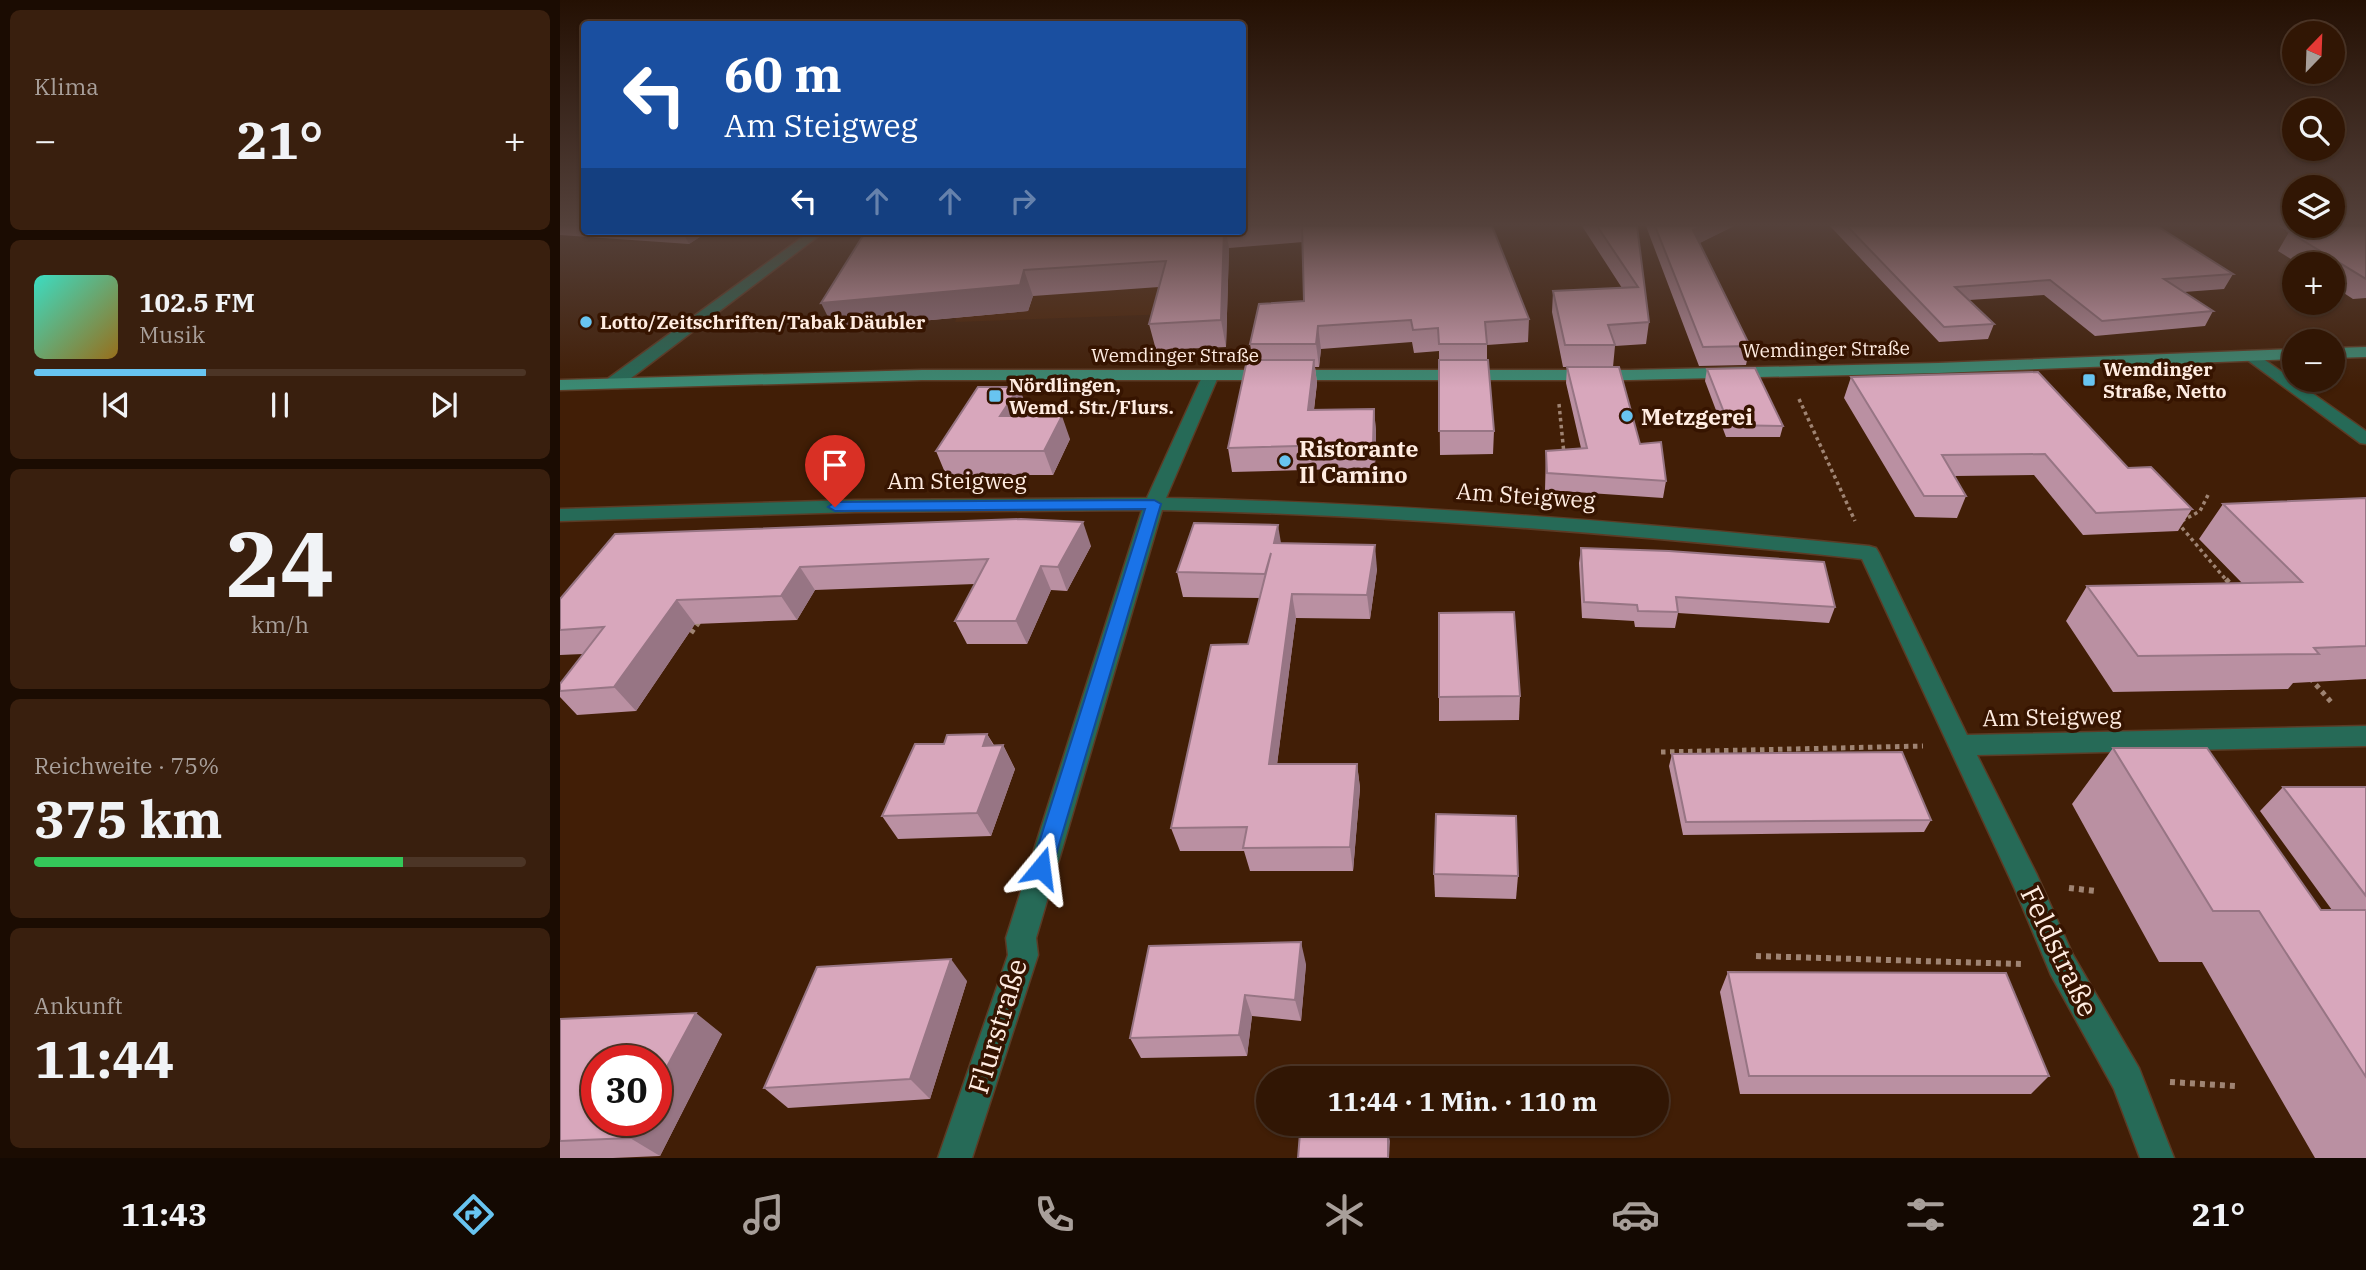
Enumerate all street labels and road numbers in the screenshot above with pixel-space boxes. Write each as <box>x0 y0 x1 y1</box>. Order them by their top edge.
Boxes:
street label: Wemdinger Straße <box>1742 336 1910 362</box>
street label: Wemdinger Straße <box>1091 343 1259 367</box>
street label: Am Steigweg <box>887 465 1027 495</box>
street label: Am Steigweg <box>1455 475 1597 515</box>
street label: Am Steigweg <box>1982 700 2122 732</box>
street label: Feldstraße <box>2013 880 2107 1022</box>
street label: Flurstraße <box>959 954 1035 1098</box>

